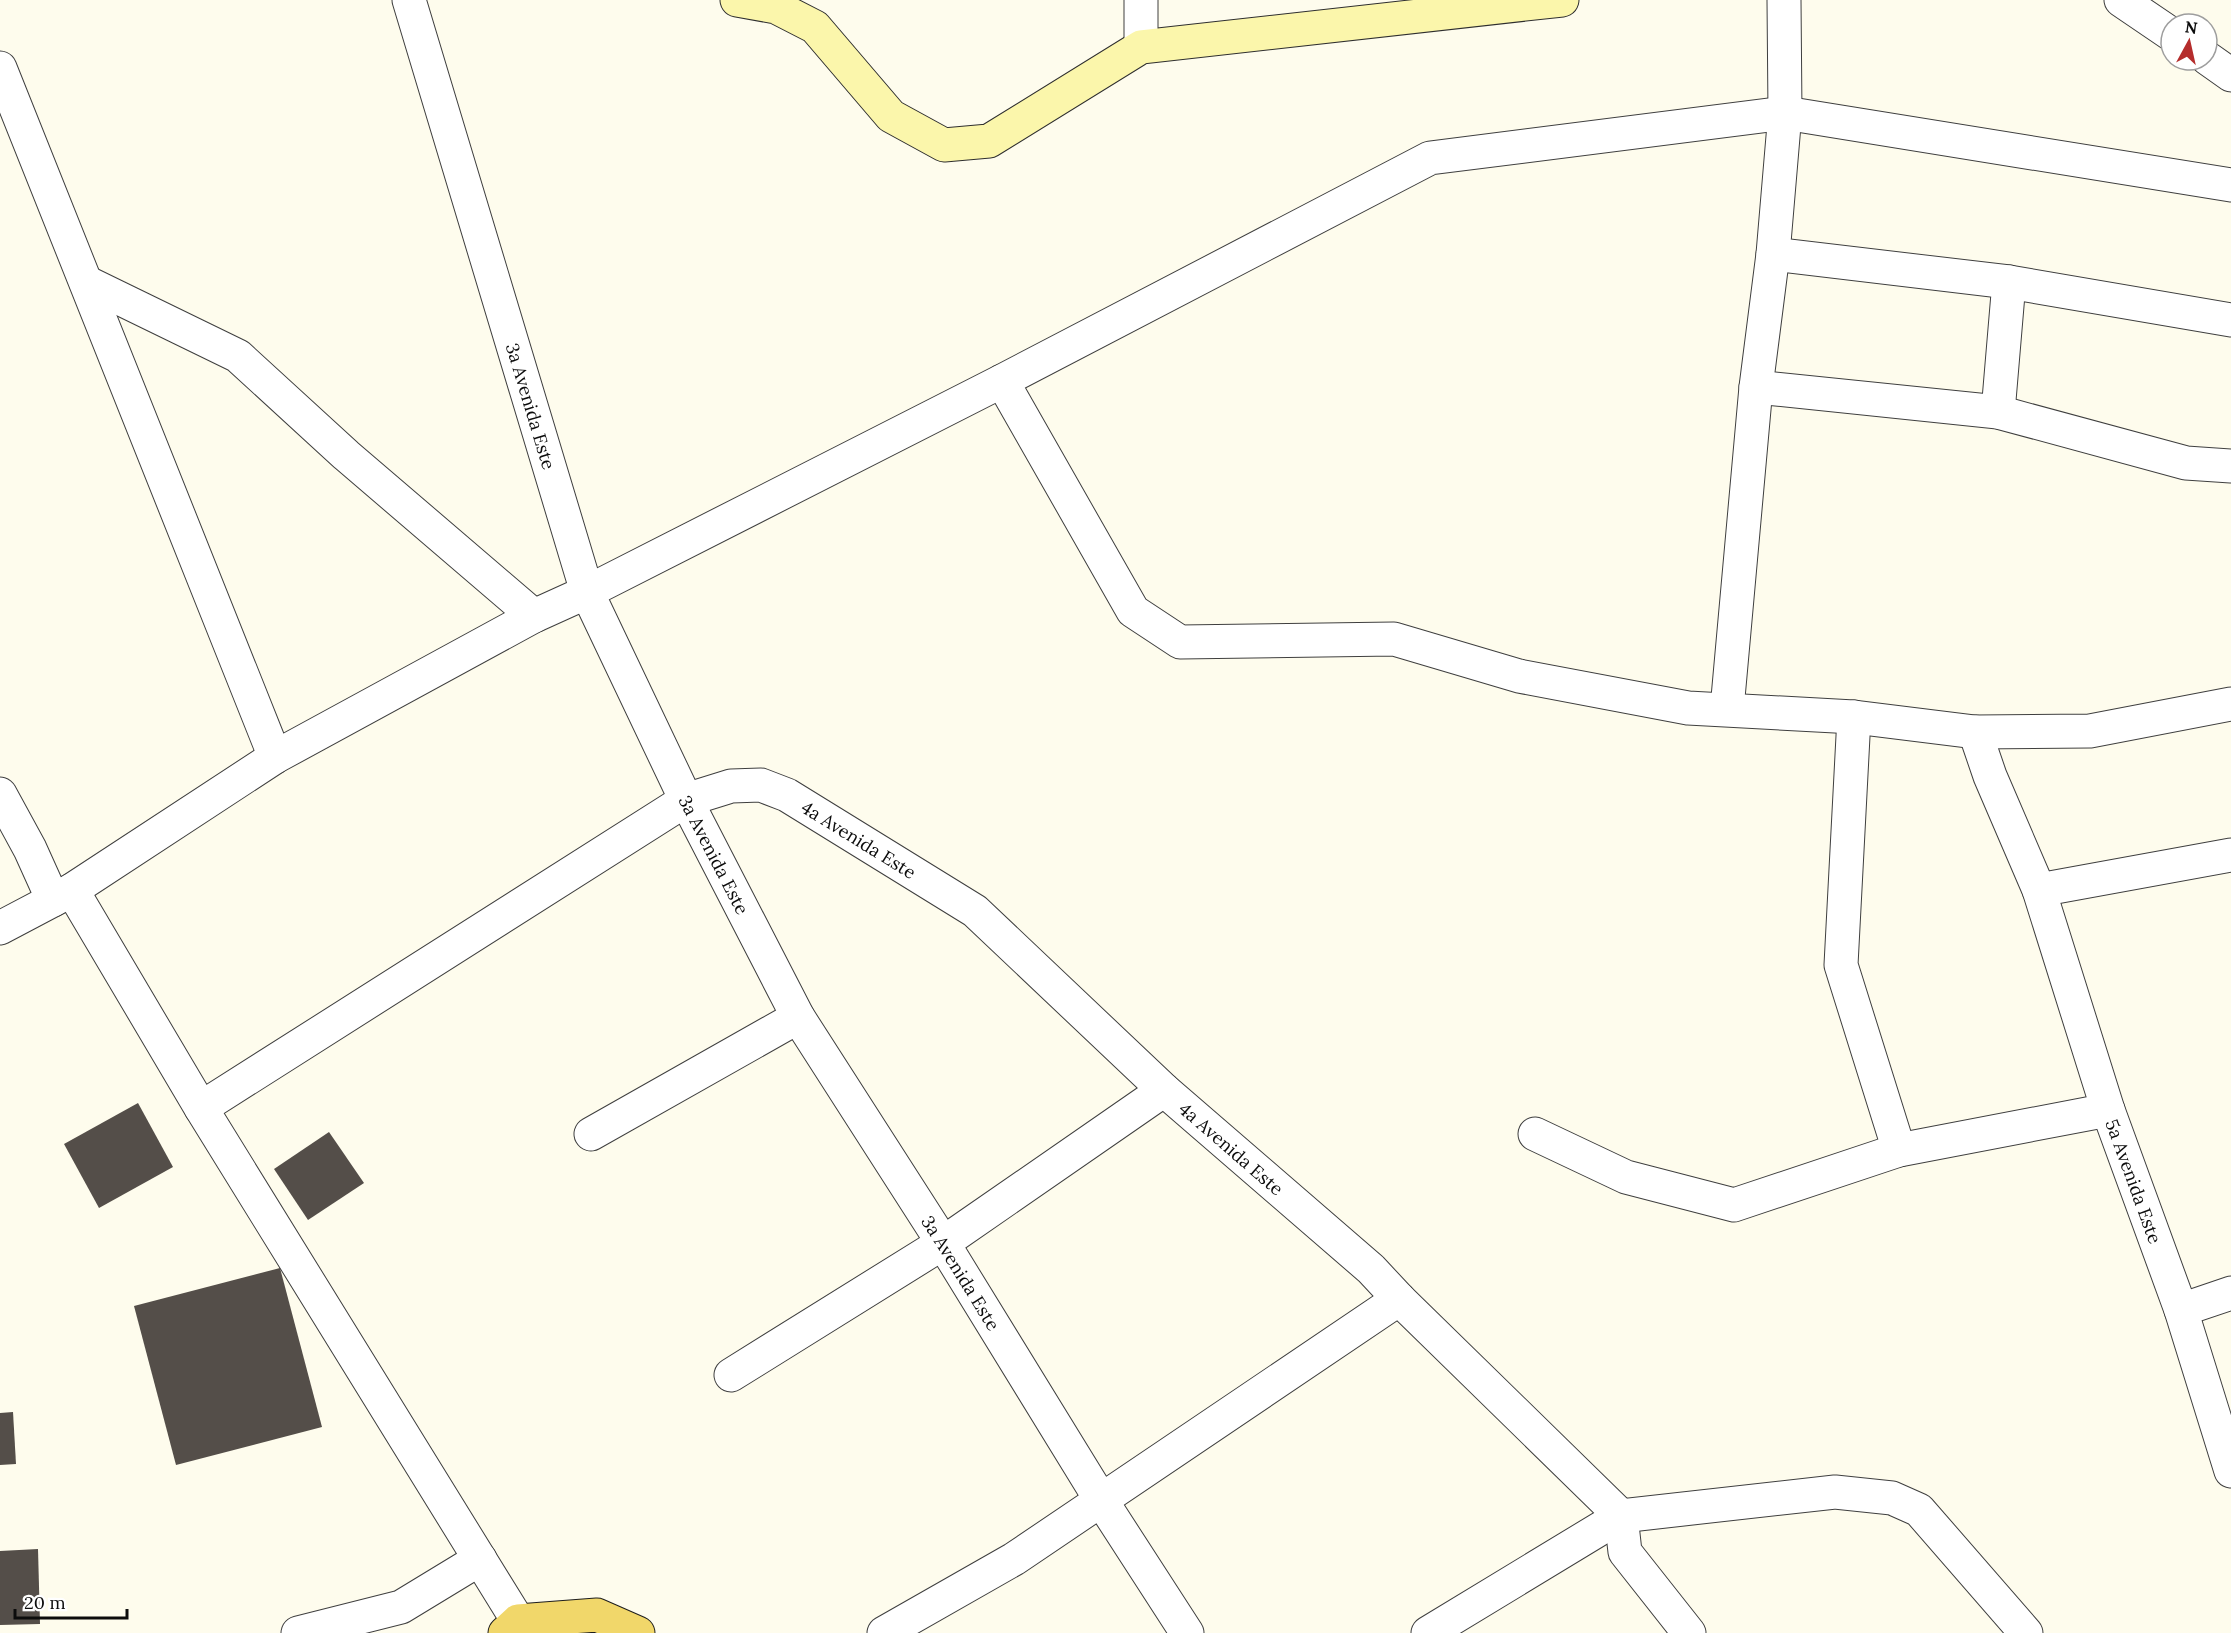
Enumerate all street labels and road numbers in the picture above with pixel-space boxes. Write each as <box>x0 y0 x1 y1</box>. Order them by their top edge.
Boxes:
street label: 3a Avenida Este <box>501 340 561 472</box>
street label: 3a Avenida Este <box>674 791 755 918</box>
street label: 4a Avenida Este <box>797 795 921 884</box>
street label: 4a Avenida Este <box>1175 1097 1289 1200</box>
street label: 5a Avenida Este <box>2101 1116 2167 1247</box>
street label: 3a Avenida Este <box>917 1211 1005 1335</box>

